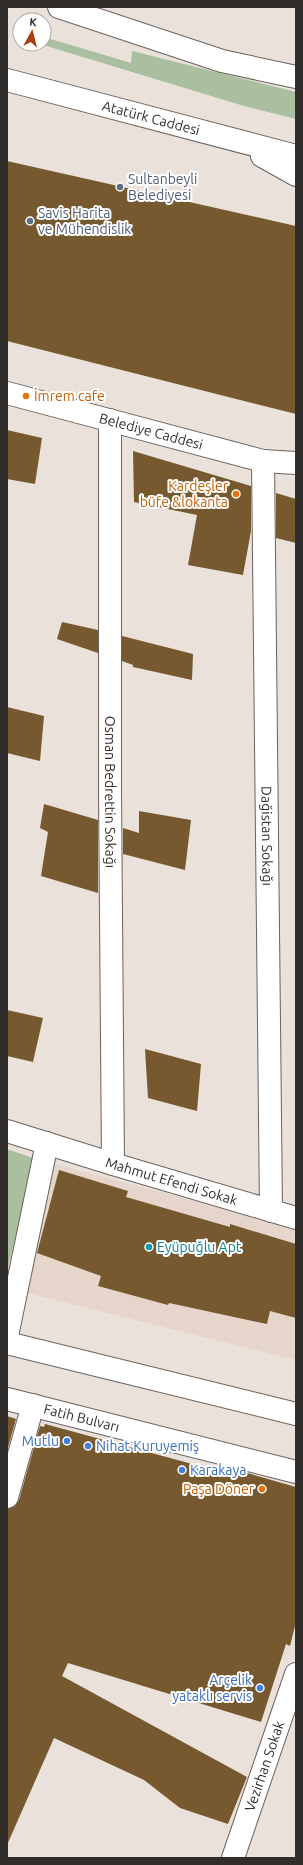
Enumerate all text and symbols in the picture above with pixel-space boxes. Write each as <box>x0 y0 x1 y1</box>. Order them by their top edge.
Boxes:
north arrow <box>12 12 52 52</box>
text: K <box>29 16 38 29</box>
street label: Atatürk Caddesi <box>101 97 202 138</box>
place label: Sultanbeyli Belediyesi <box>128 171 197 203</box>
marker: Sultanbeyli Belediyesi <box>115 182 125 192</box>
place label: Savis Harita ve Mühendislik <box>38 205 131 237</box>
marker: Savis Harita ve Mühendislik <box>25 216 35 226</box>
place label: İmrem cafe <box>34 388 105 404</box>
marker: İmrem cafe <box>21 391 31 401</box>
street label: Belediye Caddesi <box>97 410 205 453</box>
place label: Kardeşler büfe &lokanta <box>140 478 229 510</box>
marker: Kardeşler büfe &lokanta <box>231 489 241 499</box>
street label: Osman Bedrettin Sokağı <box>102 716 119 868</box>
street label: Dağistan Sokağı <box>258 786 276 886</box>
street label: Mahmut Efendi Sokak <box>104 1154 239 1208</box>
place label: Eyüpuğlu Apt <box>157 1239 242 1255</box>
marker: Eyüpuğlu Apt <box>144 1242 154 1252</box>
street label: Fatih Bulvarı <box>42 1401 121 1435</box>
place label: Mutlu <box>22 1433 59 1449</box>
marker: Mutlu <box>62 1436 72 1446</box>
place label: Nihat Kuruyemiş <box>96 1438 199 1454</box>
marker: Nihat Kuruyemiş <box>83 1441 93 1451</box>
place label: Karakaya <box>190 1462 246 1478</box>
marker: Karakaya <box>177 1465 187 1475</box>
place label: Paşa Döner <box>183 1481 255 1497</box>
marker: Paşa Döner <box>257 1484 267 1494</box>
place label: Arçelik yataklı servis <box>172 1672 252 1704</box>
marker: Arçelik yataklı servis <box>255 1683 265 1693</box>
street label: Vezirhan Sokak <box>242 1719 287 1814</box>

